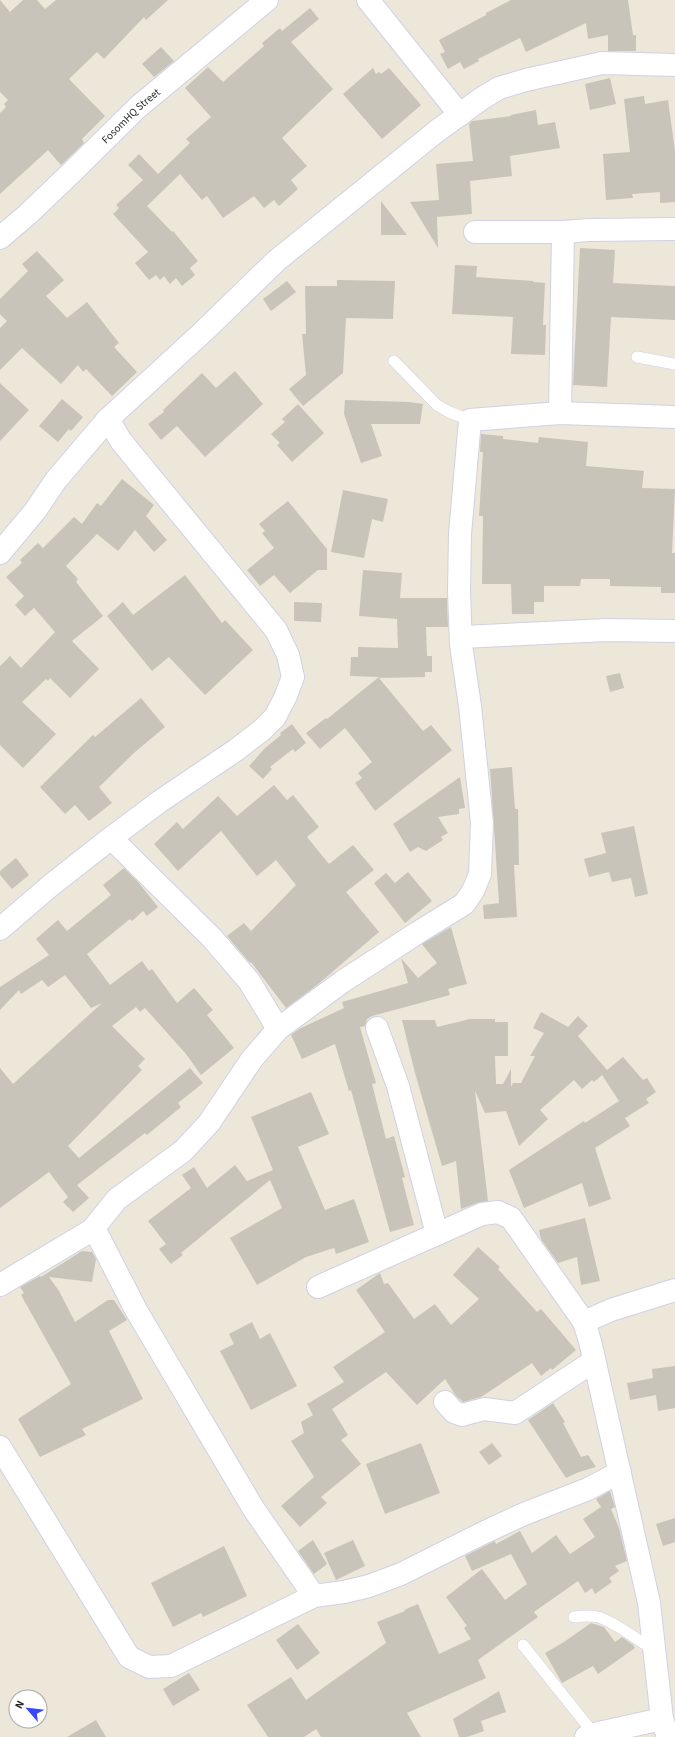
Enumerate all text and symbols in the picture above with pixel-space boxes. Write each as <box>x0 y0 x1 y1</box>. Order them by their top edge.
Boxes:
street label: FosomHQ Street <box>98 84 163 147</box>
north arrow <box>8 1689 48 1729</box>
text: N <box>11 1698 28 1711</box>

